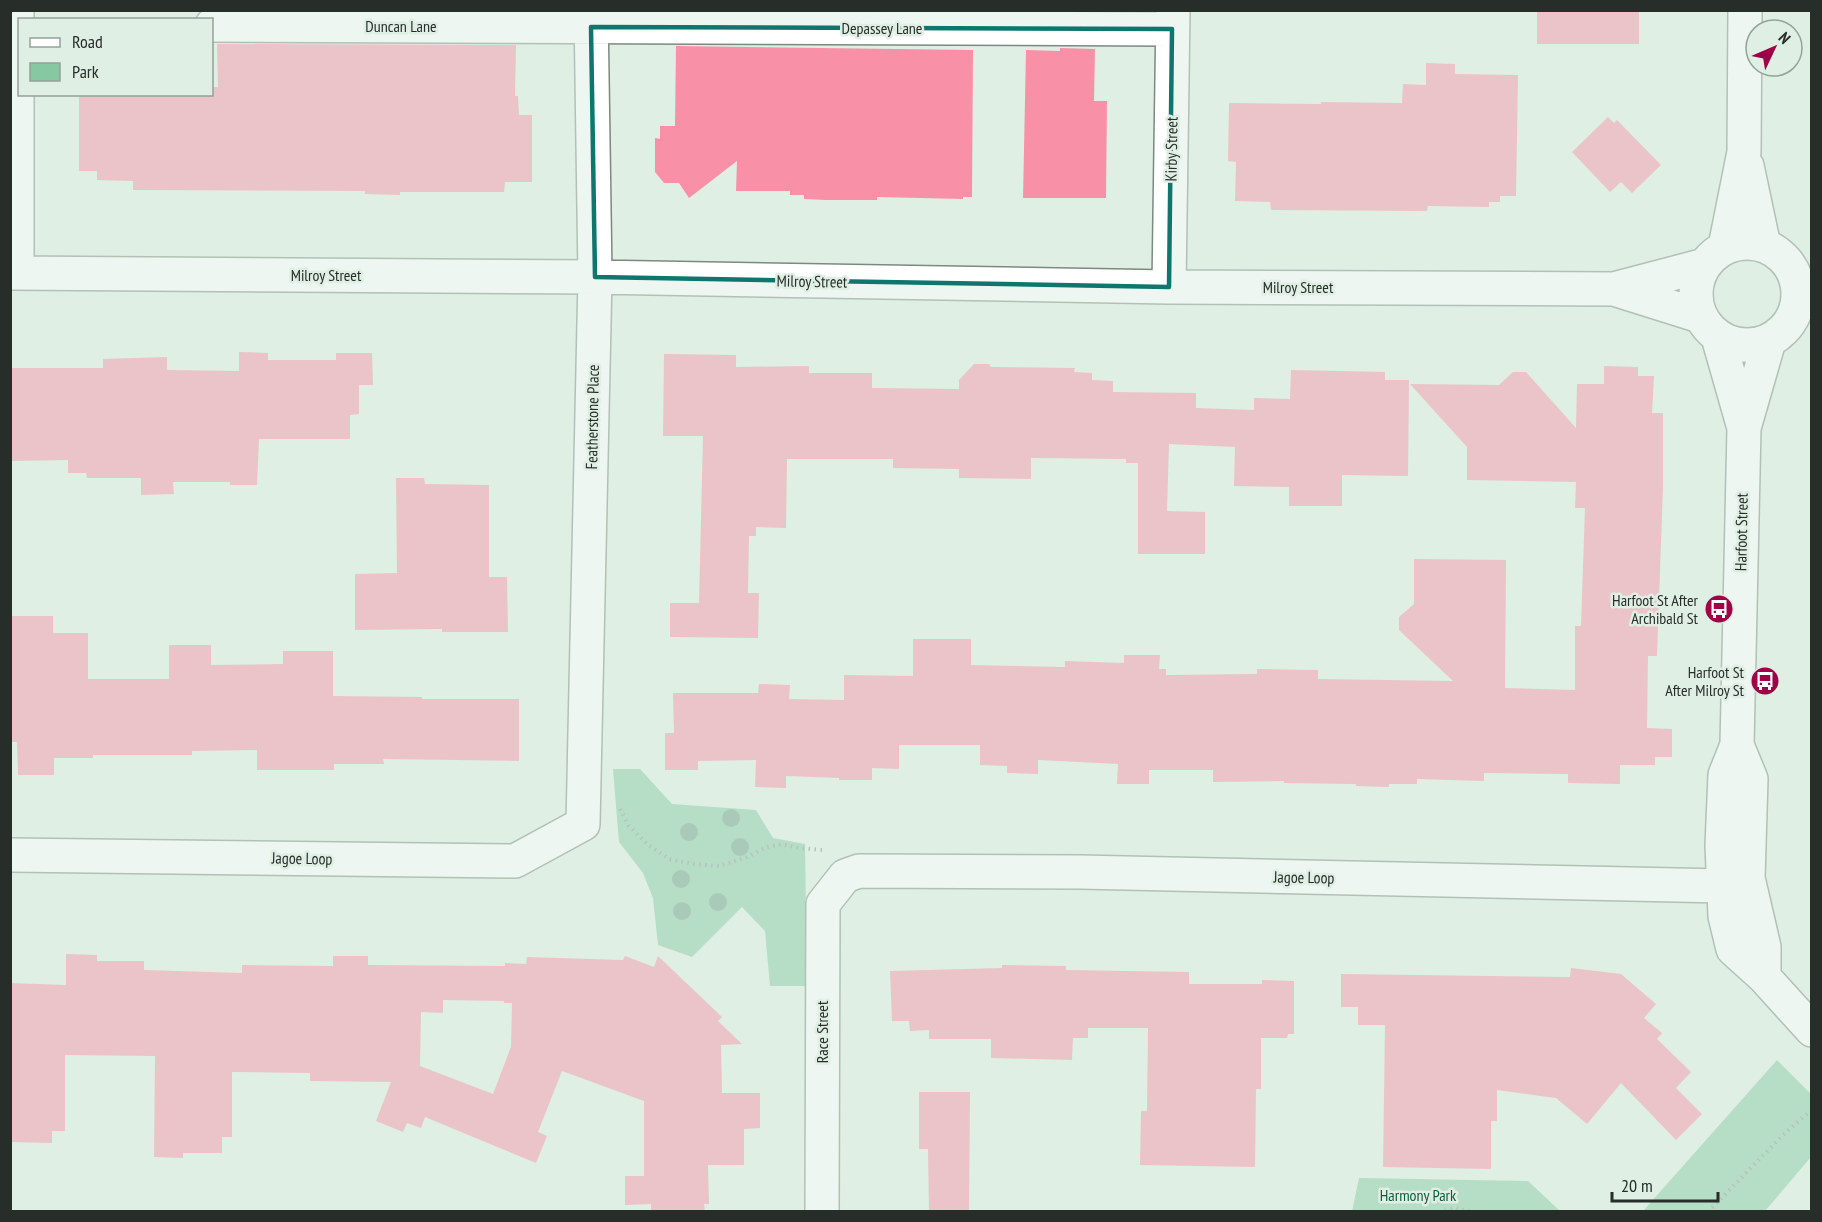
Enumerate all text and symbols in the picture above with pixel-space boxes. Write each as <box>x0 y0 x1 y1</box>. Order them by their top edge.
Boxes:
street label: Duncan Lane <box>365 16 437 36</box>
legend <box>18 18 213 96</box>
street label: Depassey Lane <box>842 18 922 38</box>
north arrow <box>1744 18 1804 78</box>
text: N <box>1775 28 1795 48</box>
text: Road <box>72 30 103 53</box>
text: Park <box>72 60 99 83</box>
street label: Kirby Street <box>1160 116 1182 181</box>
street label: Milroy Street <box>291 265 362 285</box>
street label: Milroy Street <box>777 270 848 292</box>
street label: Milroy Street <box>1263 277 1334 297</box>
street label: Featherstone Place <box>581 364 603 470</box>
street label: Harfoot Street <box>1730 492 1752 571</box>
place label: Harfoot St After Archibald St <box>1612 590 1699 628</box>
bus stop icon: Harfoot St After Archibald St <box>1703 593 1735 625</box>
place label: Harfoot St After Milroy St <box>1665 662 1745 700</box>
bus stop icon: Harfoot St After Milroy St <box>1749 665 1781 697</box>
street label: Jagoe Loop <box>270 847 333 869</box>
street label: Jagoe Loop <box>1272 866 1335 888</box>
street label: Race Street <box>812 1000 832 1063</box>
scale bar <box>1612 1165 1718 1203</box>
text: 20 m <box>1621 1174 1653 1197</box>
park label: Harmony Park <box>1380 1185 1457 1205</box>

